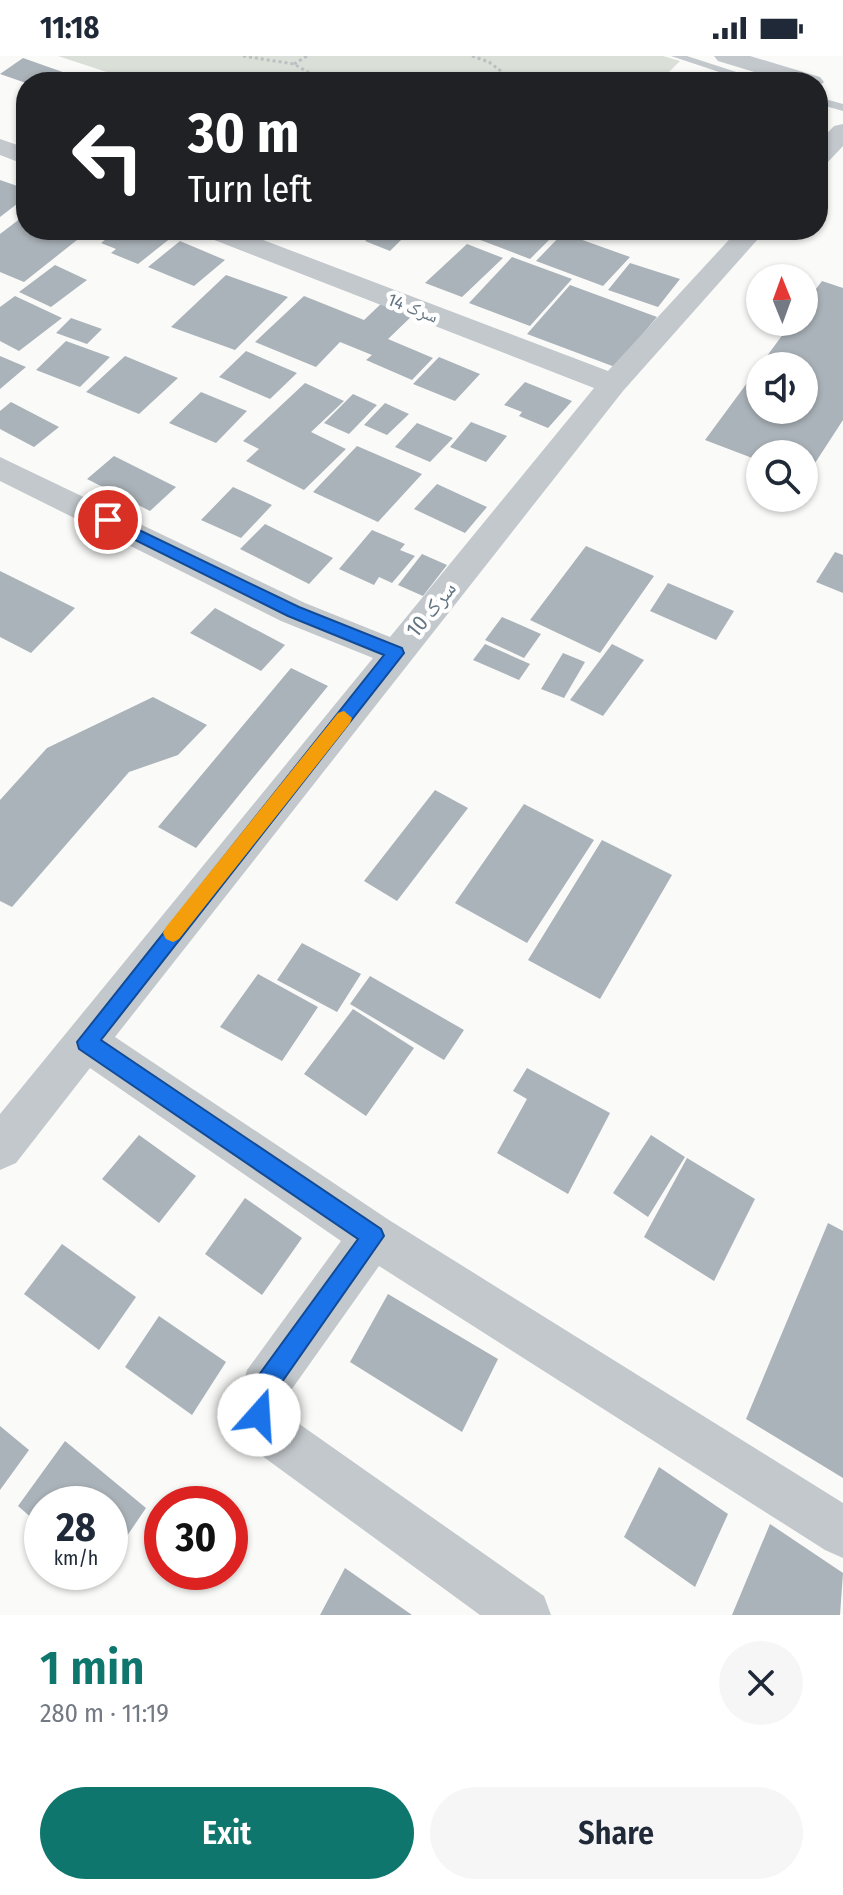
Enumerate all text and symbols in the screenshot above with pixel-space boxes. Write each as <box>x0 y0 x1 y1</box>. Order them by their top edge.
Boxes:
text: 11:18 <box>40 10 99 46</box>
text: 30 m <box>188 100 299 167</box>
icon: left <box>56 104 160 208</box>
text: Turn left <box>188 168 312 212</box>
north arrow <box>746 264 818 336</box>
map controls <box>746 264 818 512</box>
street label: سرک 14 <box>385 288 441 328</box>
button: sound <box>746 352 818 424</box>
button: search <box>746 440 818 512</box>
pin <box>74 486 142 554</box>
icon: arrive <box>86 498 130 542</box>
street label: سرک 10 <box>400 575 462 643</box>
position arrow <box>217 1373 301 1457</box>
speed limit sign: 30 <box>144 1486 248 1590</box>
text: 28 <box>56 1504 96 1552</box>
text: km/h <box>54 1546 98 1570</box>
text: 1 min <box>40 1639 145 1697</box>
button: close <box>719 1641 803 1725</box>
text: 280 m · 11:19 <box>40 1698 169 1729</box>
button: Exit <box>40 1787 414 1879</box>
button: Share <box>430 1787 803 1879</box>

